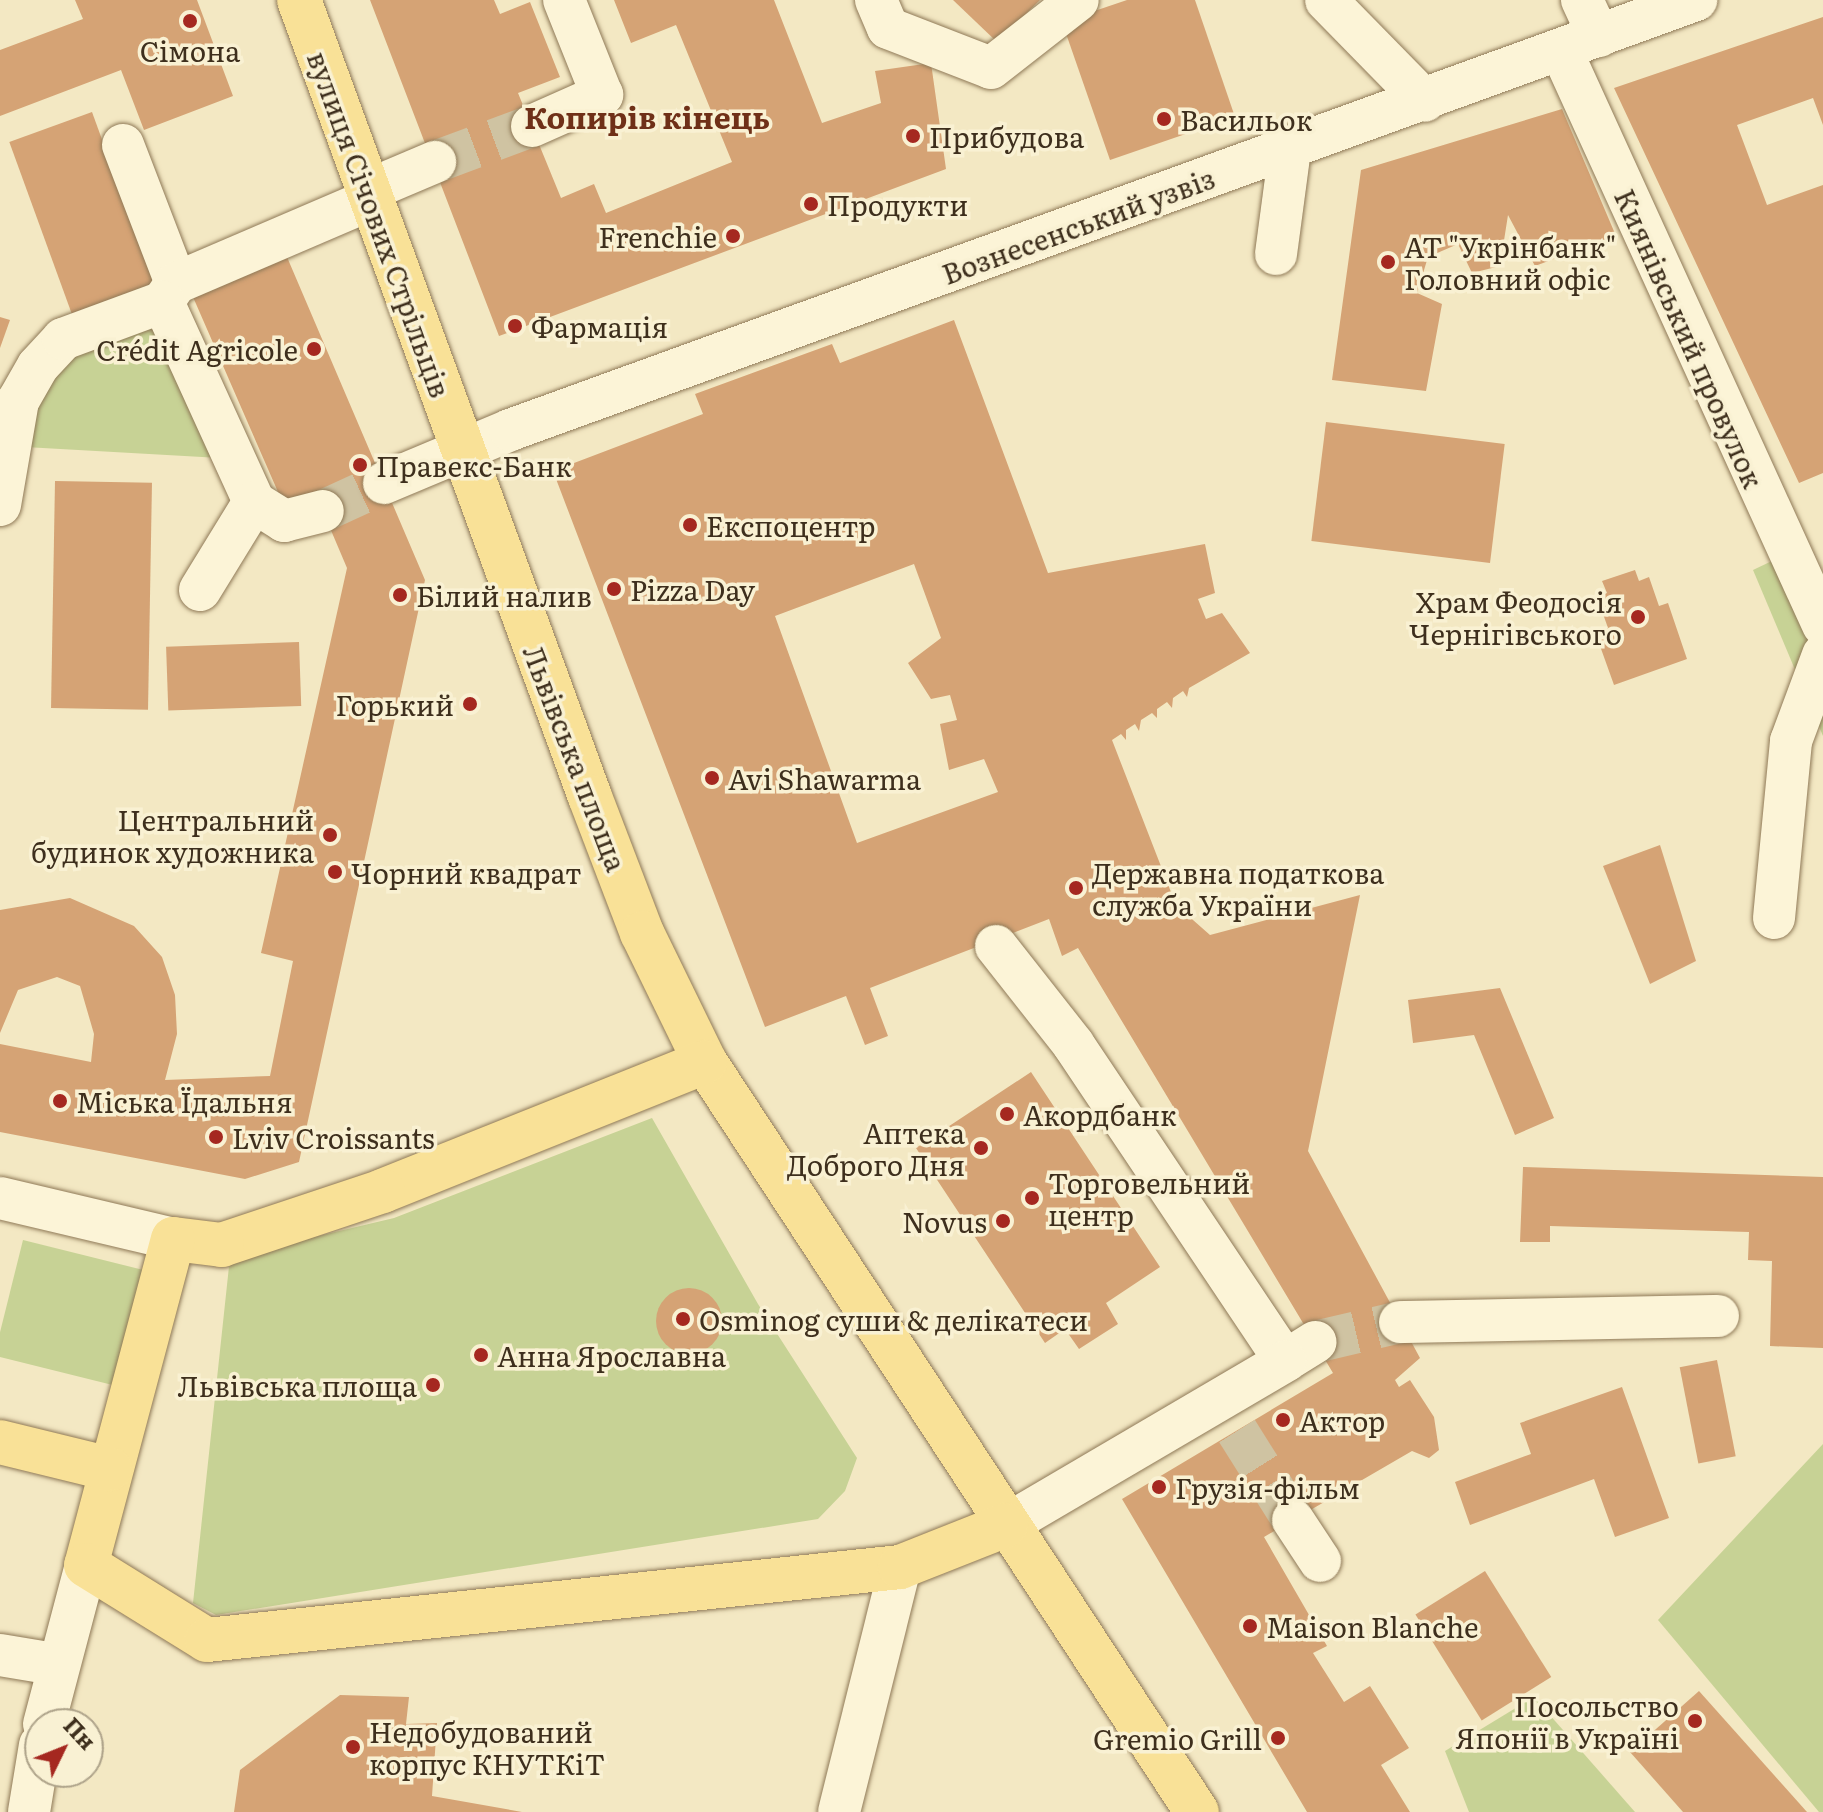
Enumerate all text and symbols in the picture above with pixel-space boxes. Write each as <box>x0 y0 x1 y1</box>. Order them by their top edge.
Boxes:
marker: Сімона <box>181 12 199 30</box>
place label: Сімона <box>140 33 240 67</box>
street label: вулиця Січових Стрільців <box>302 46 458 402</box>
district label: Копирів кінець <box>524 98 770 134</box>
place label: Васильок <box>1180 102 1312 136</box>
marker: Васильок <box>1155 110 1173 128</box>
place label: Прибудова <box>929 119 1084 153</box>
marker: Прибудова <box>904 127 922 145</box>
street label: Вознесенський узвіз <box>937 160 1219 290</box>
street label: Киянівський провулок <box>1609 183 1771 493</box>
place label: Продукти <box>827 187 968 221</box>
marker: Продукти <box>802 195 820 213</box>
place label: Frenchie <box>599 219 717 253</box>
marker: Frenchie <box>724 227 742 245</box>
place label: АТ "Укрінбанк" Головний офіс <box>1404 229 1616 295</box>
marker: АТ "Укрінбанк" Головний офіс <box>1379 253 1397 271</box>
place label: Фармація <box>531 309 668 343</box>
marker: Фармація <box>506 317 524 335</box>
place label: Crédit Agricole <box>96 332 298 366</box>
marker: Crédit Agricole <box>305 340 323 358</box>
place label: Правекс-Банк <box>376 448 572 482</box>
marker: Правекс-Банк <box>351 456 369 474</box>
place label: Експоцентр <box>706 508 876 542</box>
marker: Експоцентр <box>681 516 699 534</box>
place label: Pizza Day <box>630 572 755 606</box>
place label: Білий налив <box>416 578 592 612</box>
marker: Pizza Day <box>605 580 623 598</box>
place label: Храм Феодосія Чернігівського <box>1409 584 1622 650</box>
marker: Білий налив <box>391 586 409 604</box>
marker: Храм Феодосія Чернігівського <box>1629 608 1647 626</box>
street label: Львівська площа <box>517 640 635 876</box>
place label: Горький <box>336 687 454 721</box>
marker: Горький <box>461 695 479 713</box>
place label: Avi Shawarma <box>728 761 921 795</box>
marker: Avi Shawarma <box>703 769 721 787</box>
place label: Центральний будинок художника <box>31 802 314 868</box>
marker: Центральний будинок художника <box>321 826 339 844</box>
place label: Чорний квадрат <box>351 855 581 889</box>
place label: Державна податкова служба України <box>1092 855 1384 921</box>
marker: Чорний квадрат <box>326 863 344 881</box>
marker: Державна податкова служба України <box>1067 879 1085 897</box>
place label: Міська Їдальня <box>76 1084 292 1118</box>
marker: Міська Їдальня <box>51 1092 69 1110</box>
place label: Акордбанк <box>1023 1097 1177 1131</box>
marker: Акордбанк <box>998 1105 1016 1123</box>
place label: Аптека Доброго Дня <box>787 1115 965 1181</box>
place label: Lviv Croissants <box>232 1120 435 1154</box>
marker: Lviv Croissants <box>207 1128 225 1146</box>
marker: Аптека Доброго Дня <box>972 1139 990 1157</box>
place label: Торговельний центр <box>1048 1165 1250 1231</box>
marker: Торговельний центр <box>1023 1189 1041 1207</box>
place label: Novus <box>902 1204 987 1238</box>
marker: Novus <box>994 1212 1012 1230</box>
place label: Osminog суши & делікатеси <box>699 1302 1088 1336</box>
marker: Osminog суши & делікатеси <box>674 1310 692 1328</box>
place label: Анна Ярославна <box>497 1338 726 1372</box>
marker: Анна Ярославна <box>472 1346 490 1364</box>
place label: Львівська площа <box>178 1368 417 1402</box>
marker: Львівська площа <box>424 1376 442 1394</box>
place label: Актор <box>1299 1403 1385 1437</box>
marker: Актор <box>1274 1411 1292 1429</box>
place label: Грузія-фільм <box>1175 1470 1360 1504</box>
marker: Грузія-фільм <box>1150 1478 1168 1496</box>
place label: Maison Blanche <box>1266 1609 1479 1643</box>
marker: Maison Blanche <box>1241 1617 1259 1635</box>
place label: Посольство Японії в Україні <box>1455 1688 1679 1754</box>
north arrow <box>24 1708 104 1788</box>
text: Пн <box>57 1709 104 1756</box>
marker: Посольство Японії в Україні <box>1686 1712 1704 1730</box>
place label: Недобудований корпус КНУТКіТ <box>369 1714 605 1780</box>
place label: Gremio Grill <box>1093 1721 1262 1755</box>
marker: Gremio Grill <box>1269 1729 1287 1747</box>
marker: Недобудований корпус КНУТКіТ <box>344 1738 362 1756</box>

